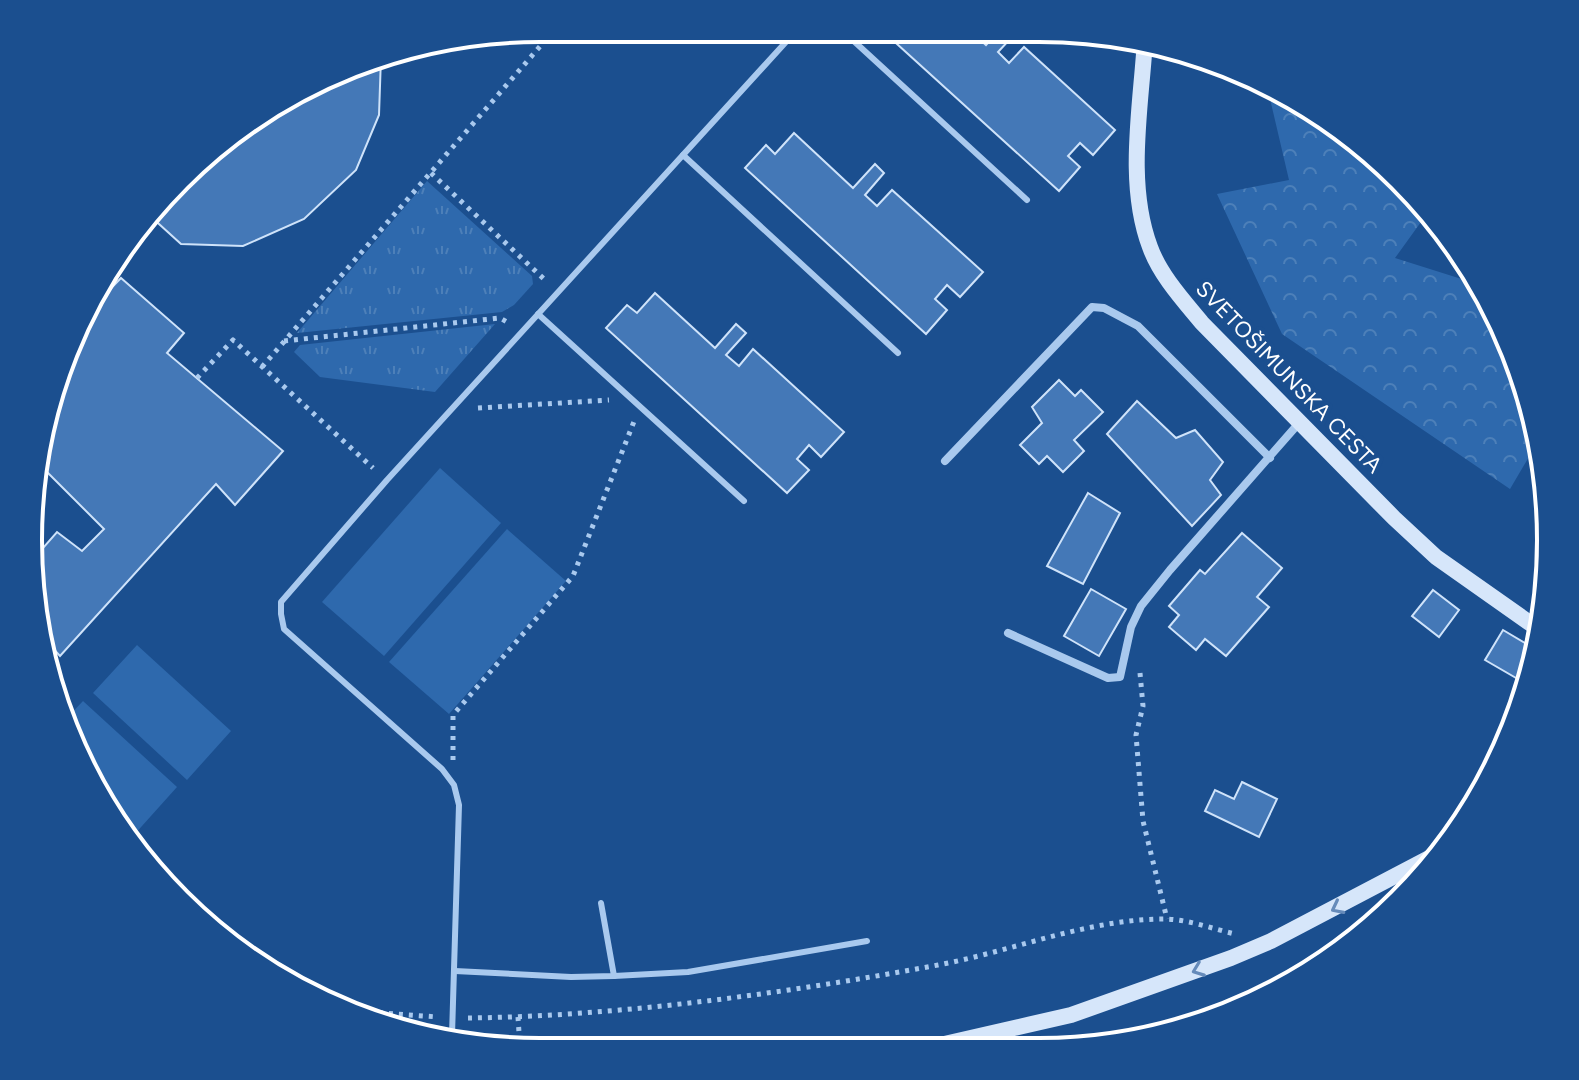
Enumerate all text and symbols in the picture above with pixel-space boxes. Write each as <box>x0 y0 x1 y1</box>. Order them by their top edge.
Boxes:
street label: SVETOŠIMUNSKA CESTA <box>1190 275 1388 479</box>
one-way arrow <box>1331 898 1346 913</box>
one-way arrow <box>1192 960 1206 977</box>

